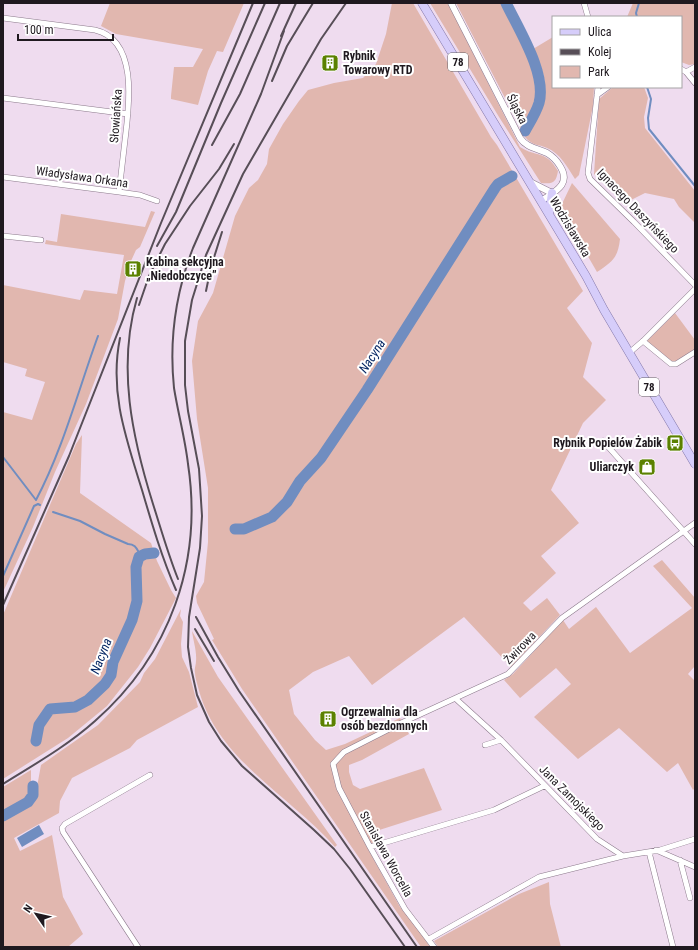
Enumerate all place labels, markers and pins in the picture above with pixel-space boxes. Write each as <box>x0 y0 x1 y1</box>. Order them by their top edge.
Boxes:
place label: Rybnik Towarowy RTD <box>343 49 413 77</box>
building icon: Rybnik Towarowy RTD <box>320 53 340 73</box>
place label: Kabina sekcyjna „Niedobczyce” <box>146 255 224 283</box>
building icon: Kabina sekcyjna „Niedobczyce” <box>123 259 143 279</box>
bus stop icon: Rybnik Popielów Żabik <box>665 433 685 453</box>
place label: Rybnik Popielów Żabik <box>553 435 662 450</box>
shop icon: Uliarczyk <box>637 457 657 477</box>
place label: Uliarczyk <box>590 460 634 474</box>
place label: Ogrzewalnia dla osób bezdomnych <box>341 705 428 733</box>
building icon: Ogrzewalnia dla osób bezdomnych <box>318 709 338 729</box>

